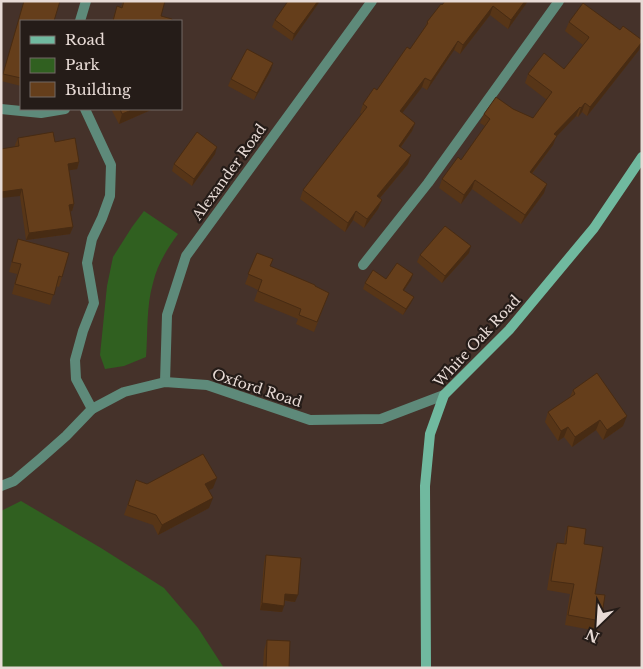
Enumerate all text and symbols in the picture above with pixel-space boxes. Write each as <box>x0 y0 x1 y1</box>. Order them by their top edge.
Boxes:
legend <box>20 20 182 110</box>
text: Road <box>65 30 105 49</box>
text: Park <box>65 55 101 74</box>
text: Building <box>65 80 132 99</box>
street label: Alexander Road <box>188 120 270 224</box>
street label: White Oak Road <box>429 291 525 391</box>
street label: Oxford Road <box>210 365 305 411</box>
north arrow <box>573 599 623 649</box>
text: N <box>583 625 602 647</box>

